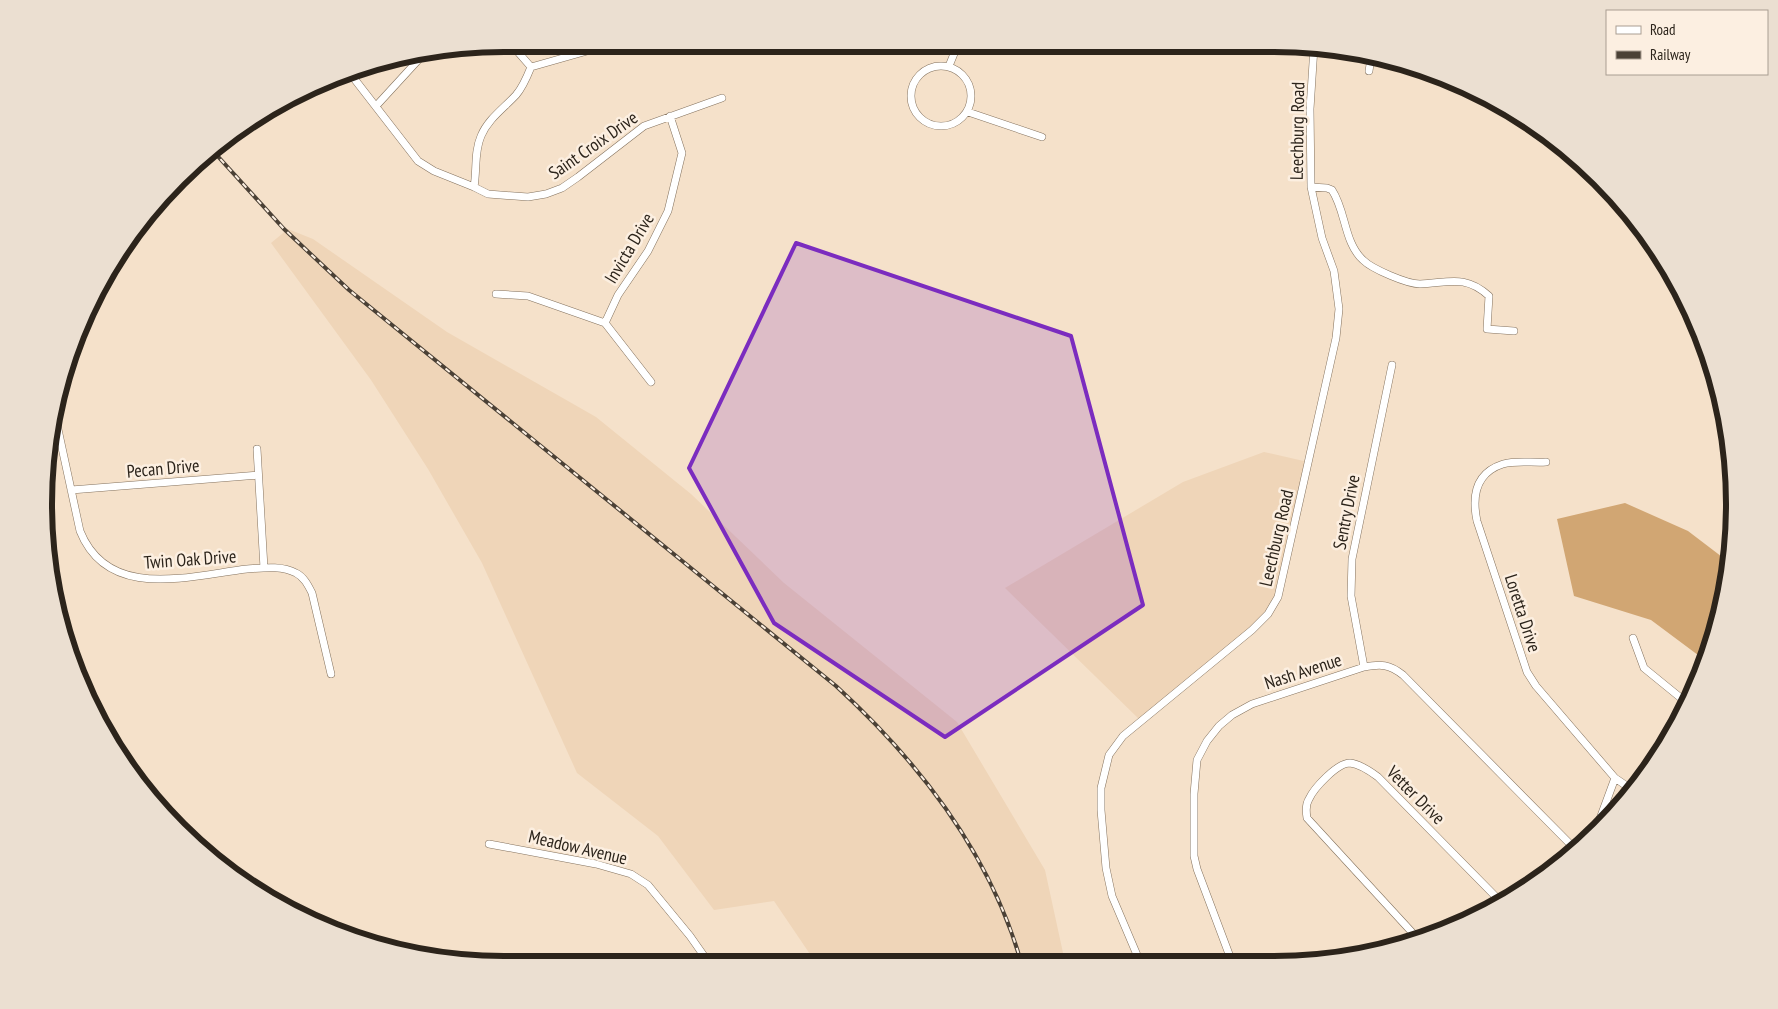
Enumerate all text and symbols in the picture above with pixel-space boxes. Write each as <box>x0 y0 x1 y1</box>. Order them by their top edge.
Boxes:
legend <box>1606 10 1768 75</box>
text: Road <box>1650 20 1676 39</box>
text: Railway <box>1650 45 1691 64</box>
street label: Leechburg Road <box>1285 82 1309 180</box>
street label: Saint Croix Drive <box>544 106 642 184</box>
street label: Invicta Drive <box>599 209 659 287</box>
street label: Pecan Drive <box>126 453 200 483</box>
street label: Sentry Drive <box>1327 473 1365 551</box>
street label: Leechburg Road <box>1254 487 1298 589</box>
street label: Twin Oak Drive <box>143 544 237 574</box>
street label: Loretta Drive <box>1500 571 1546 655</box>
street label: Nash Avenue <box>1262 648 1344 694</box>
street label: Vetter Drive <box>1381 760 1450 829</box>
street label: Meadow Avenue <box>526 824 630 870</box>

